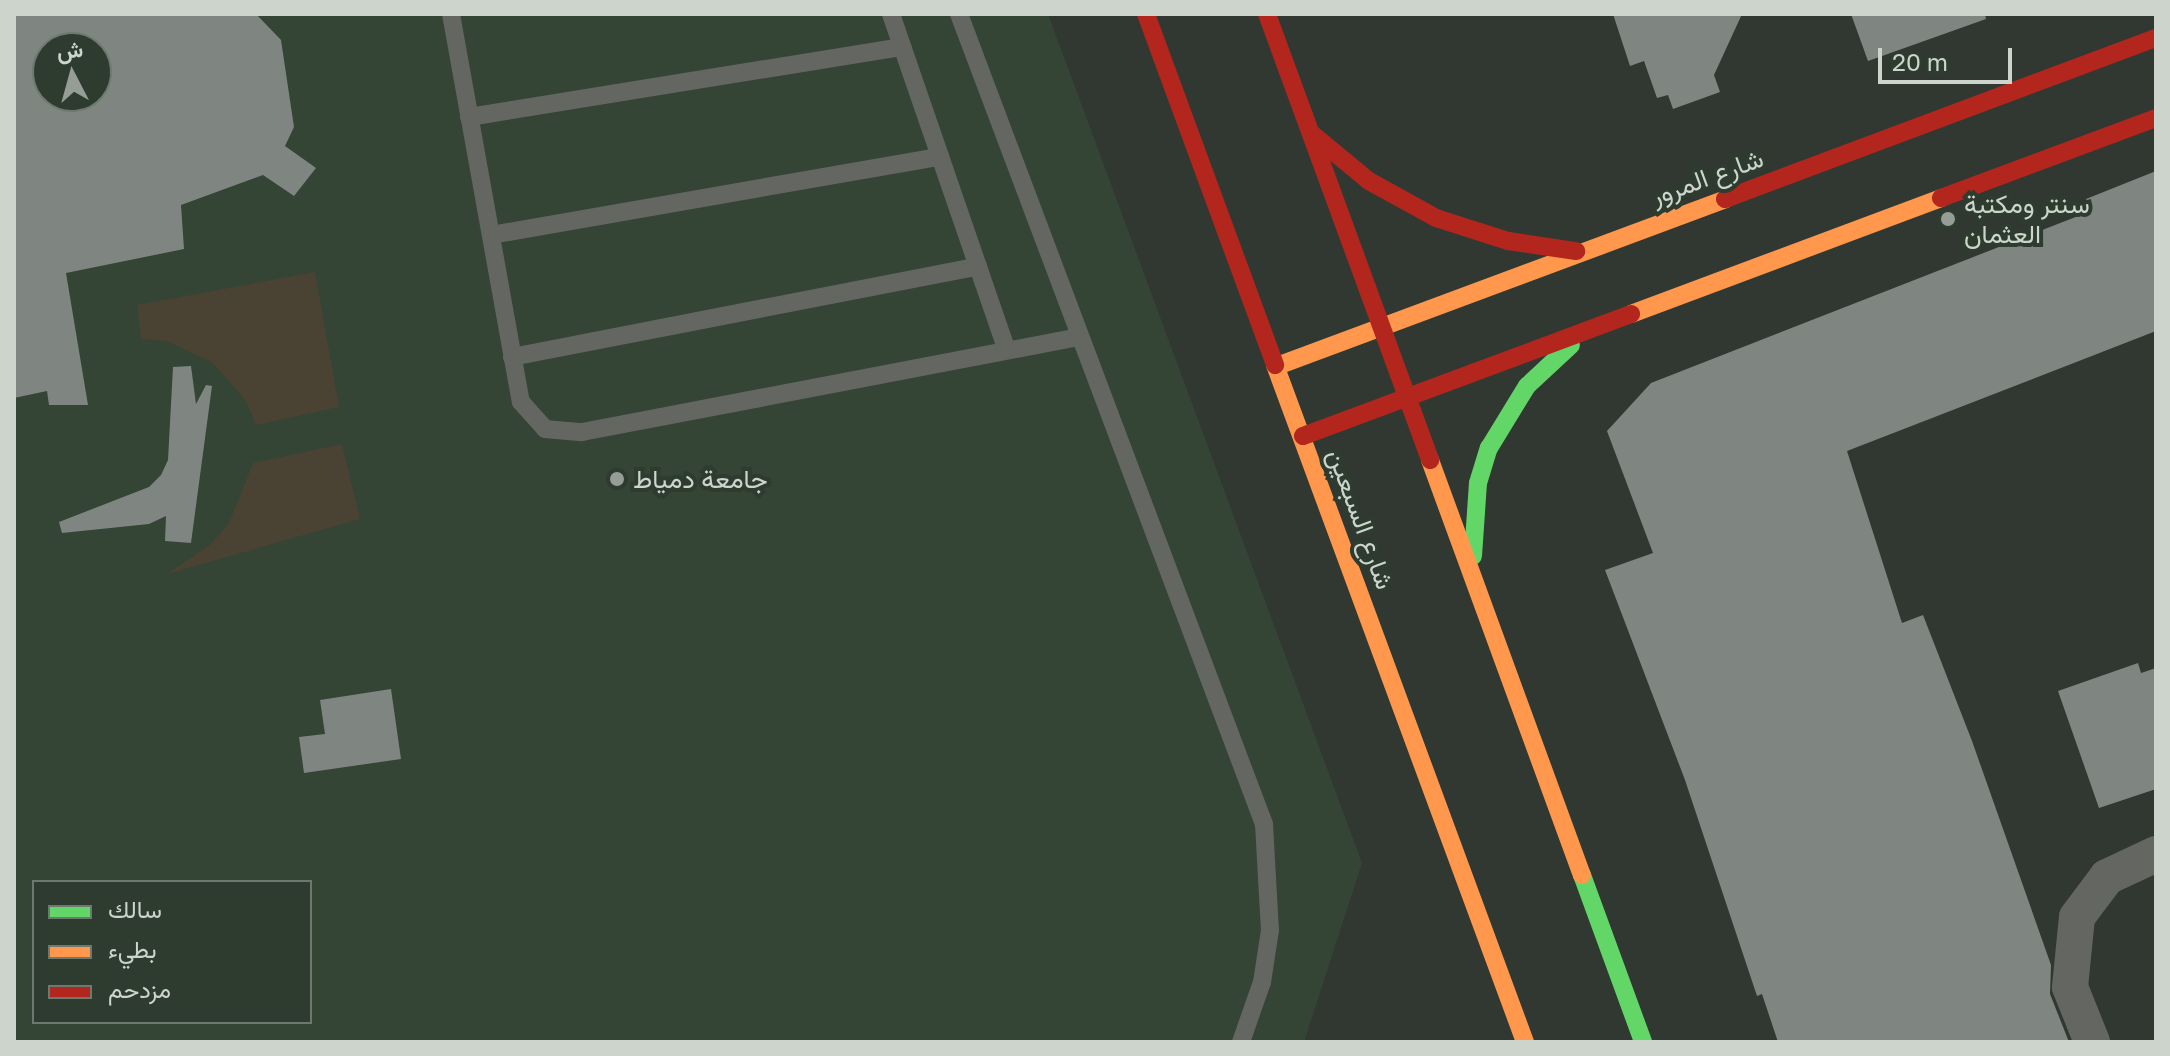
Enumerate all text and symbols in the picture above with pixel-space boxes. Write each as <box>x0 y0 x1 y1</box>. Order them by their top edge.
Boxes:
north arrow <box>32 32 112 112</box>
scale bar <box>1882 32 2016 82</box>
text: ش <box>55 35 84 64</box>
text: 20 m <box>1892 47 1948 76</box>
street label: شارع المرور <box>1647 142 1767 212</box>
place label: سنتر ومكتبة العثمان <box>1964 188 2090 250</box>
marker: سنتر ومكتبة العثمان <box>1939 210 1957 228</box>
street label: شارع السبعين <box>1321 444 1401 594</box>
place label: جامعة دمياط <box>633 463 768 495</box>
marker: جامعة دمياط <box>608 470 626 488</box>
legend <box>32 880 312 1024</box>
text: سالك <box>108 894 162 923</box>
text: بطيء <box>108 934 157 963</box>
text: مزدحم <box>108 974 171 1003</box>

